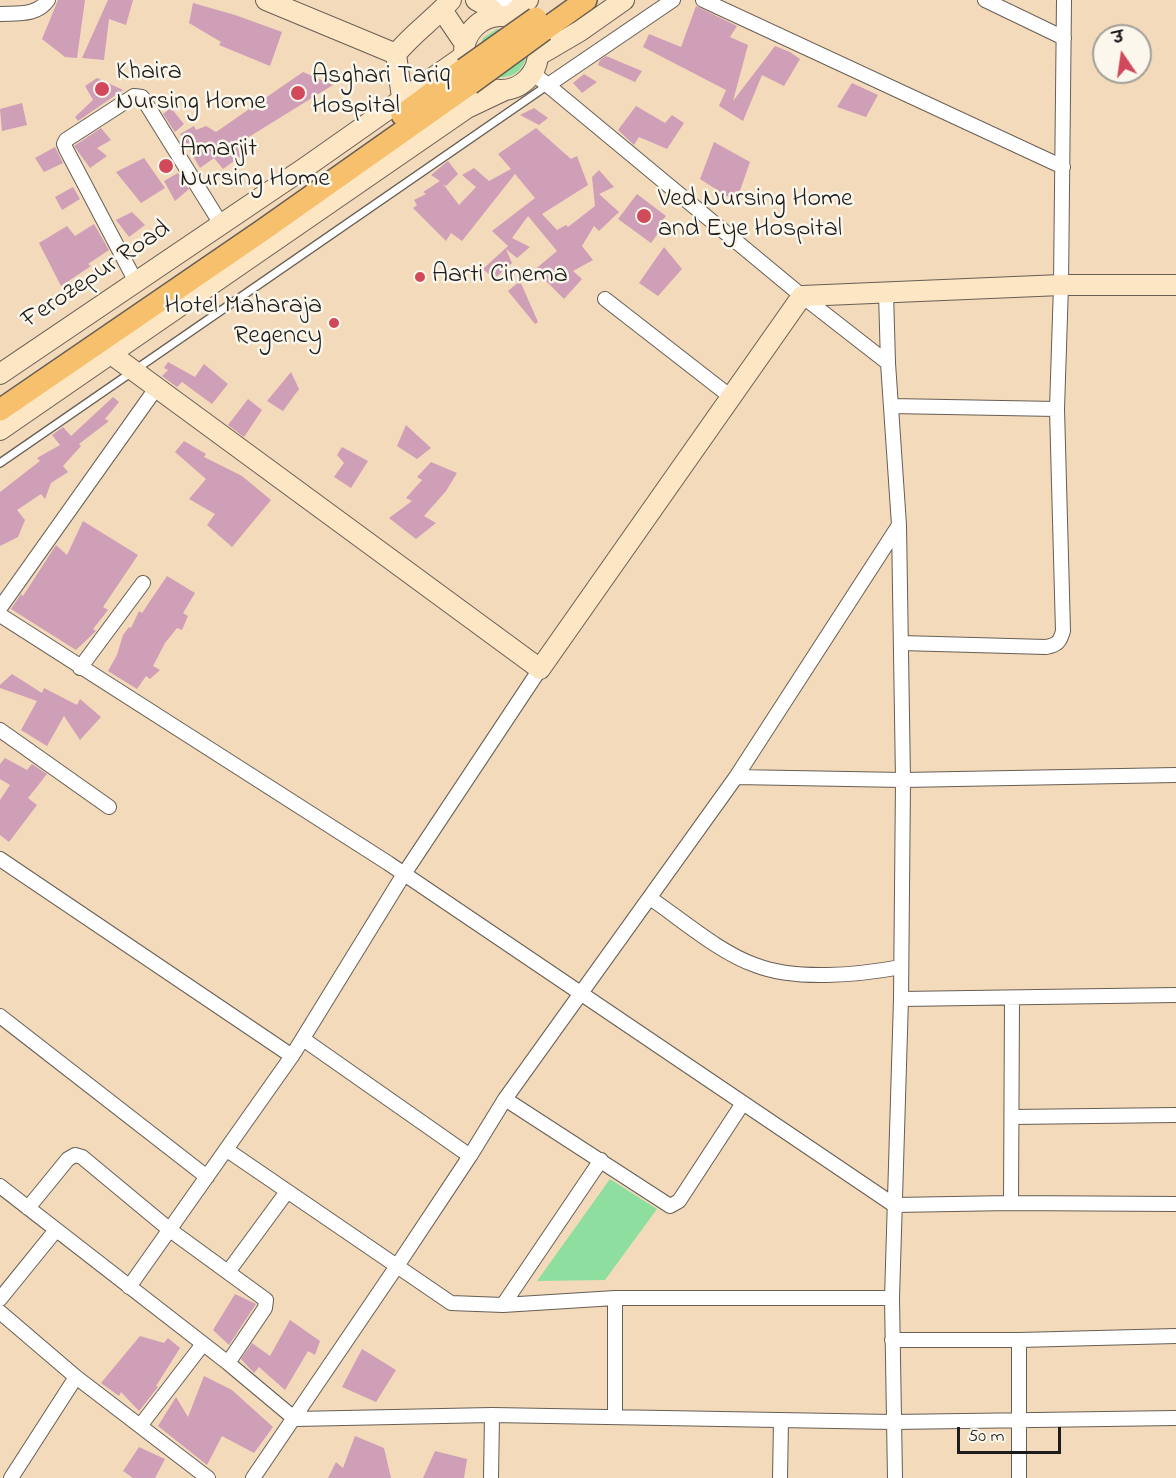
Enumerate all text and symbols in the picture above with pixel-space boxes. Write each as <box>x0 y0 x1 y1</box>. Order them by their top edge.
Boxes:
north arrow <box>1092 24 1152 84</box>
text: उ <box>1111 26 1126 51</box>
place label: Khaira Nursing Home <box>116 58 266 119</box>
place label: Asghari Tariq Hospital <box>312 62 450 124</box>
marker: Khaira Nursing Home <box>93 80 111 98</box>
marker: Asghari Tariq Hospital <box>289 84 307 102</box>
place label: Amarjit Nursing Home <box>180 135 330 196</box>
marker: Amarjit Nursing Home <box>157 157 175 175</box>
place label: Ved Nursing Home and Eye Hospital <box>658 185 853 246</box>
marker: Ved Nursing Home and Eye Hospital <box>635 207 653 225</box>
street label: Ferozepur Road <box>17 215 177 337</box>
place label: Aarti Cinema <box>432 261 568 293</box>
marker: Aarti Cinema <box>413 270 427 284</box>
place label: Hotel Maharaja Regency <box>165 292 322 354</box>
marker: Hotel Maharaja Regency <box>327 316 341 330</box>
scale bar <box>960 1415 1064 1453</box>
text: 50 m <box>968 1424 1005 1450</box>

